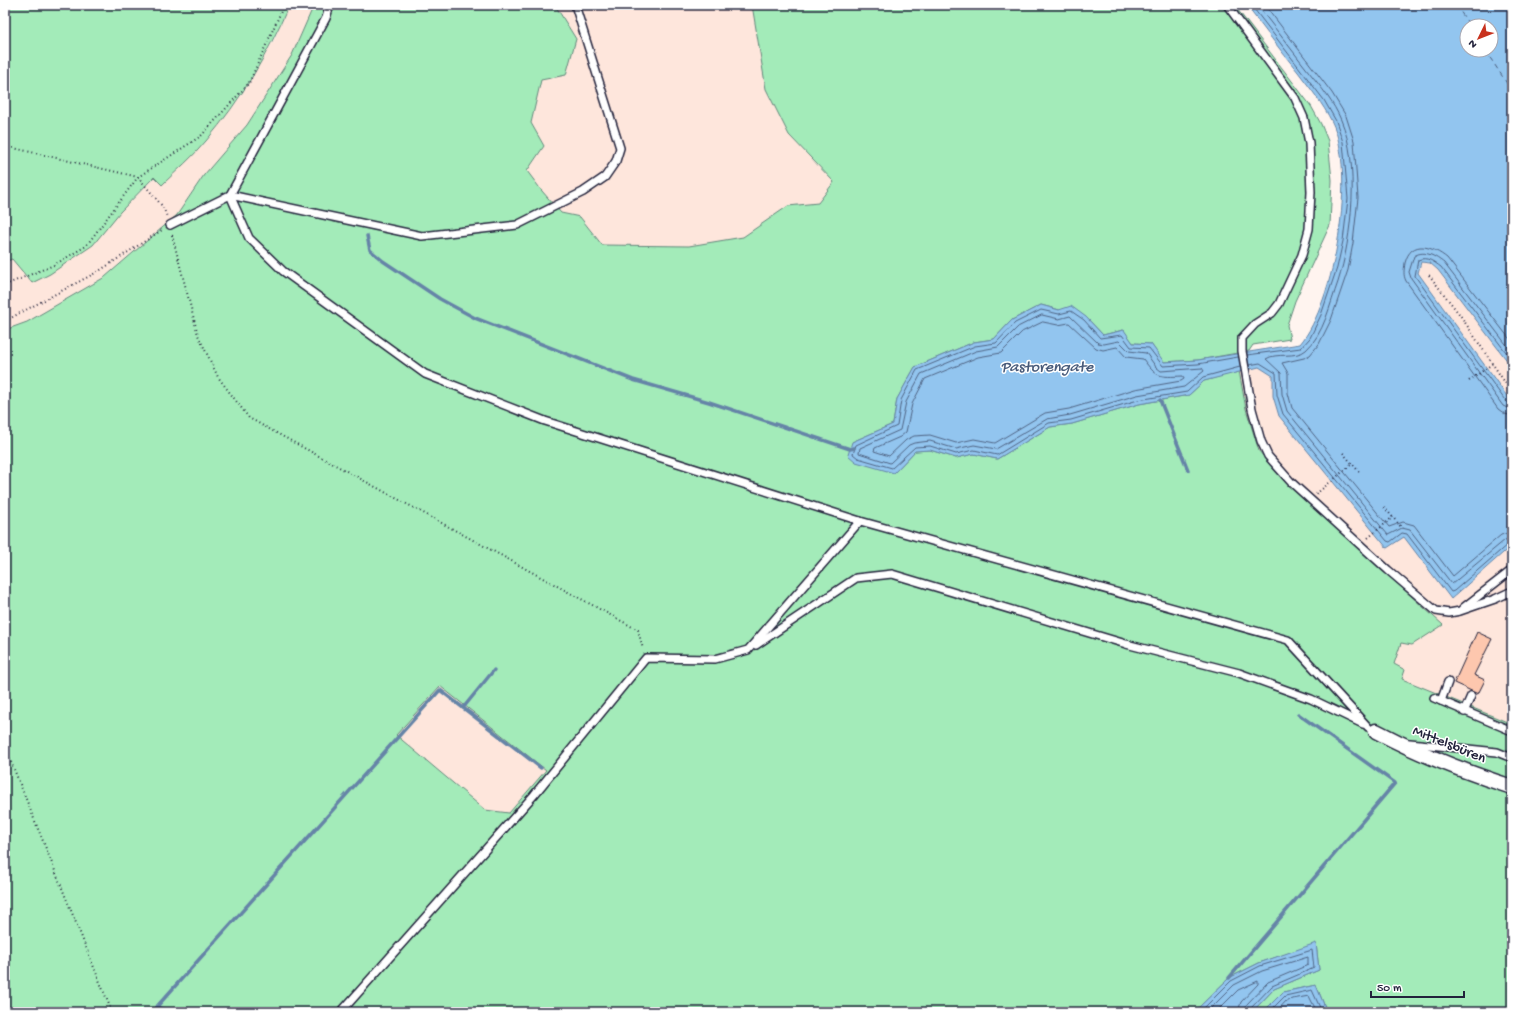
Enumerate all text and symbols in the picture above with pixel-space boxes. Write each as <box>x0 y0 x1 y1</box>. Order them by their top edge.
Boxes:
north arrow <box>1459 18 1499 58</box>
text: N <box>1466 37 1480 50</box>
water label: Pastorengate <box>1001 359 1094 378</box>
street label: Mittelsbüren <box>1410 722 1488 768</box>
scale bar <box>1371 973 1464 999</box>
text: 50 m <box>1377 982 1402 996</box>

